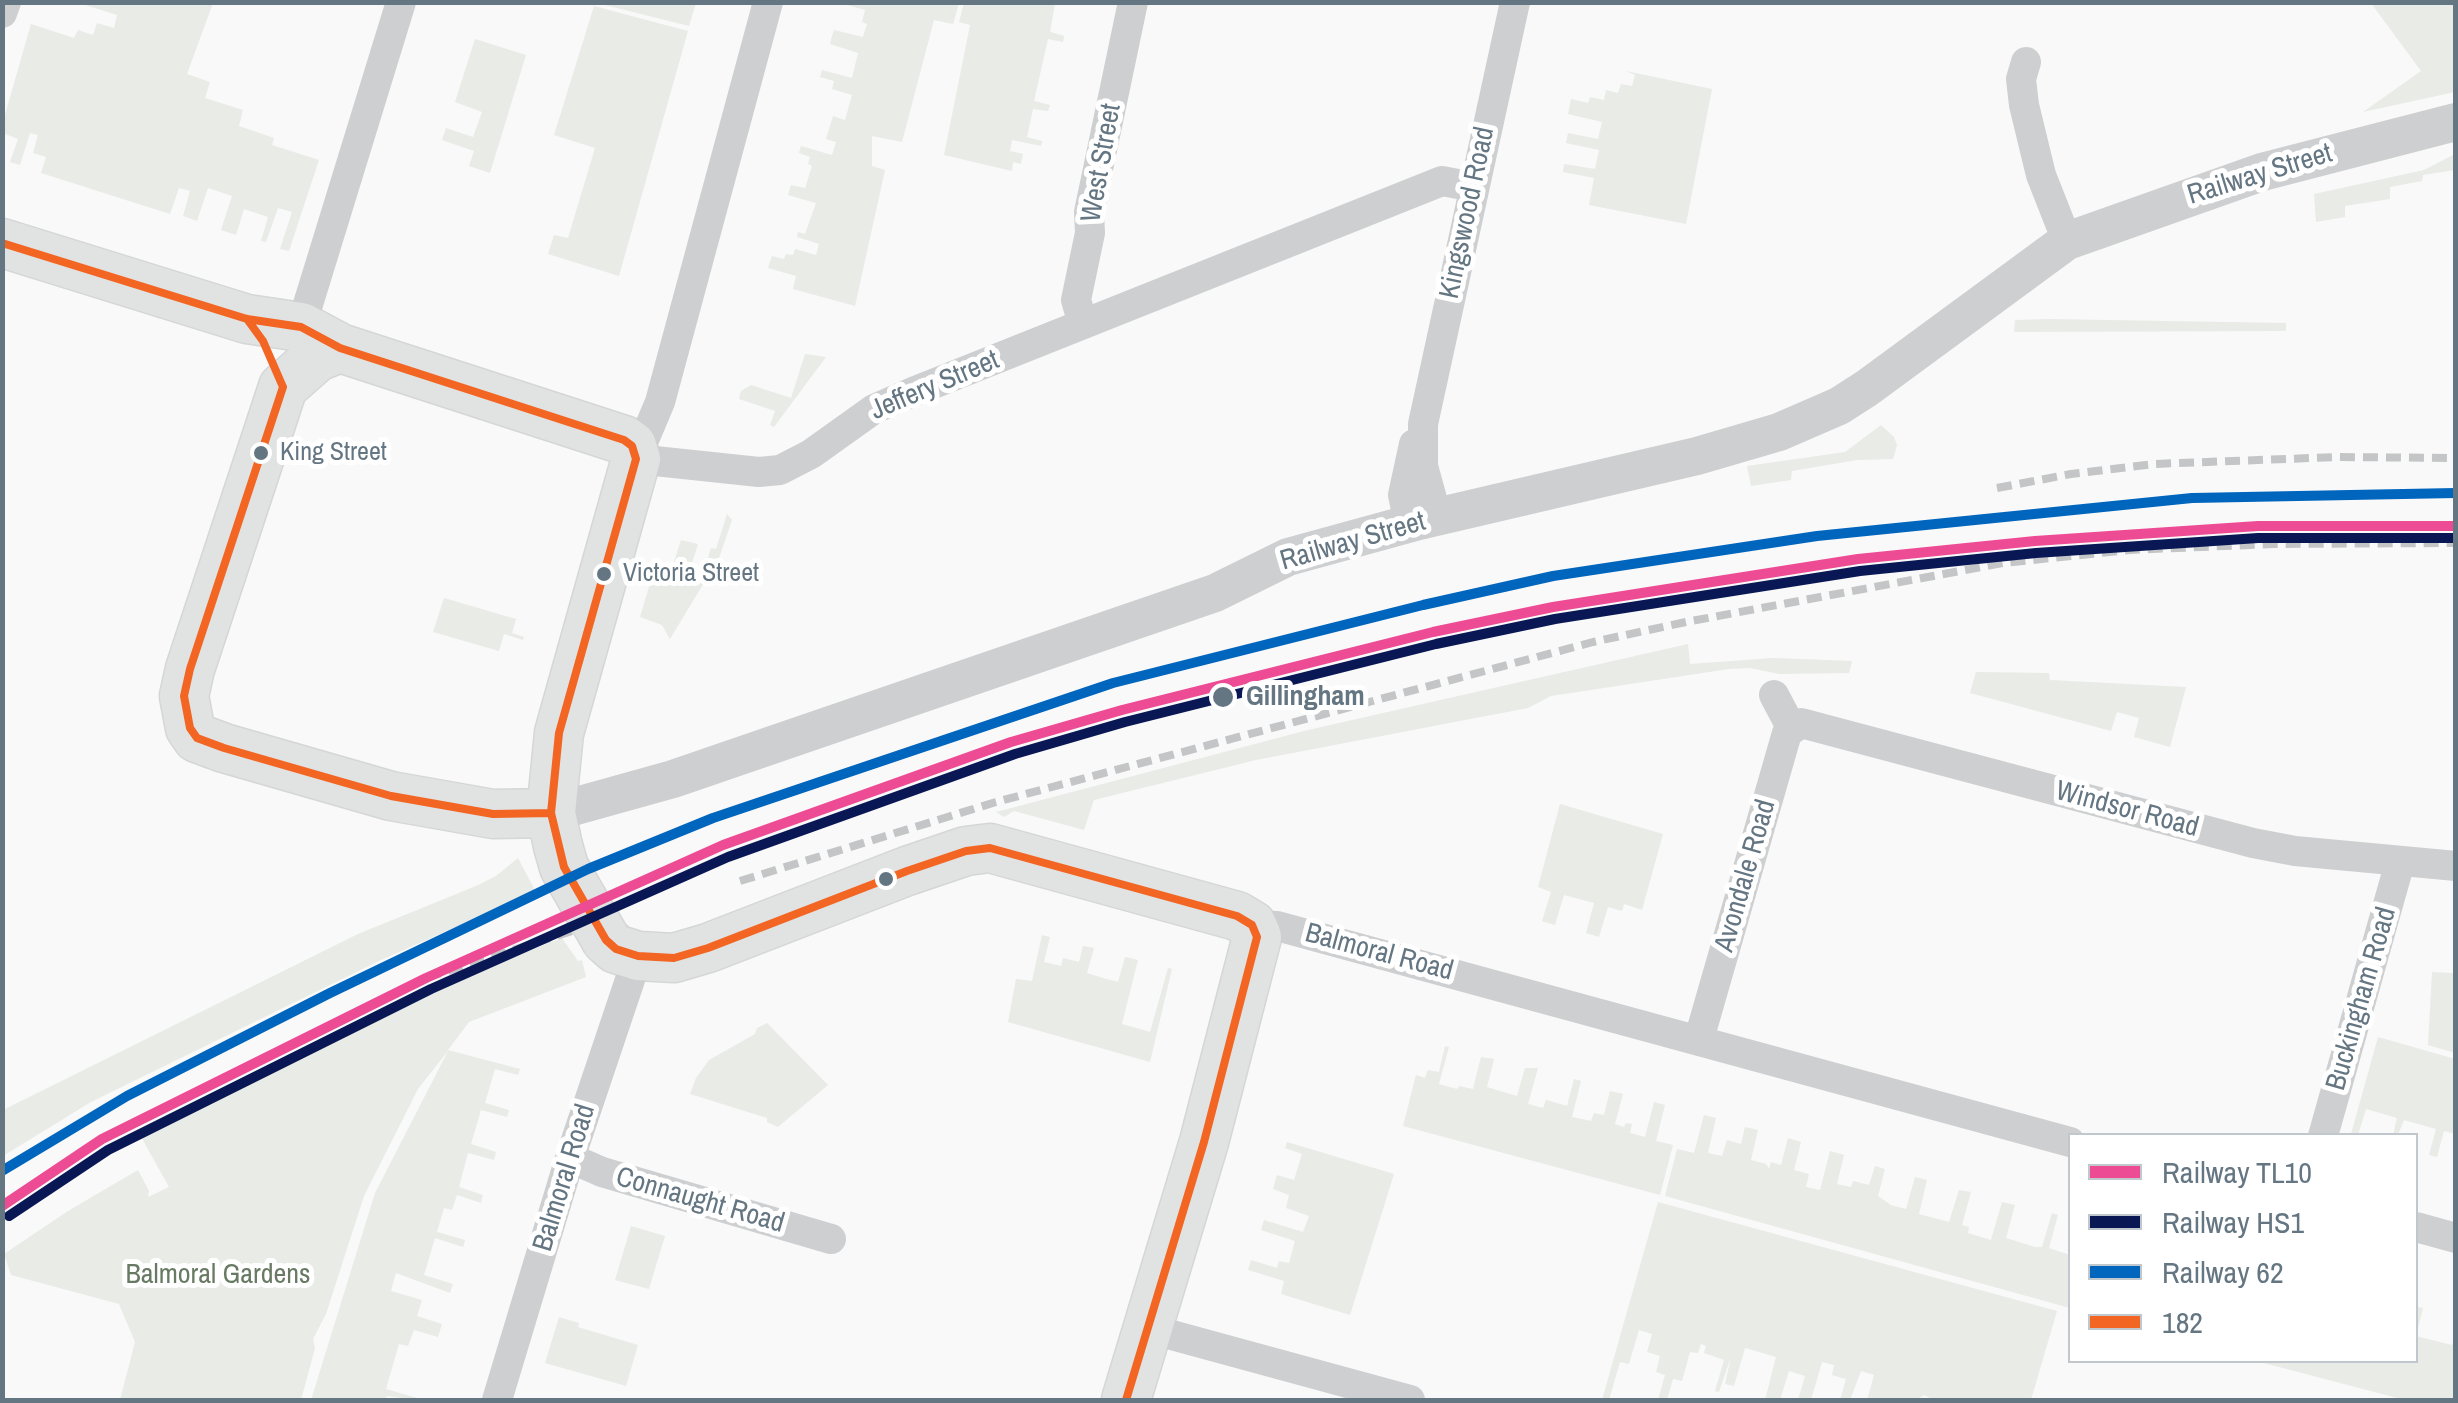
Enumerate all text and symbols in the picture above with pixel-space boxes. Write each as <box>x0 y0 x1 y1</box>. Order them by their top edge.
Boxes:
street label: West Street <box>1075 101 1129 225</box>
street label: Kingswood Road <box>1433 124 1503 302</box>
street label: Railway Street <box>2184 137 2336 213</box>
street label: Jeffery Street <box>866 344 1004 428</box>
place label: King Street <box>280 437 387 469</box>
marker: King Street <box>251 443 271 463</box>
street label: Railway Street <box>1277 505 1429 579</box>
place label: Victoria Street <box>623 558 759 590</box>
marker: Victoria Street <box>594 564 614 584</box>
place label: Gillingham <box>1246 680 1365 714</box>
marker: Gillingham <box>1210 684 1236 710</box>
street label: Windsor Road <box>2052 775 2202 845</box>
street label: Avondale Road <box>1708 796 1784 956</box>
unlabelled marker <box>876 869 896 889</box>
street label: Buckingham Road <box>2320 904 2404 1094</box>
street label: Balmoral Road <box>1301 917 1457 989</box>
street label: Balmoral Road <box>527 1100 603 1256</box>
legend <box>2068 1133 2418 1363</box>
text: Railway TL10 <box>2162 1152 2312 1192</box>
street label: Connaught Road <box>612 1161 788 1241</box>
text: Railway HS1 <box>2162 1202 2304 1242</box>
text: Railway 62 <box>2162 1252 2284 1292</box>
park label: Balmoral Gardens <box>125 1258 311 1292</box>
text: 182 <box>2162 1302 2203 1342</box>

